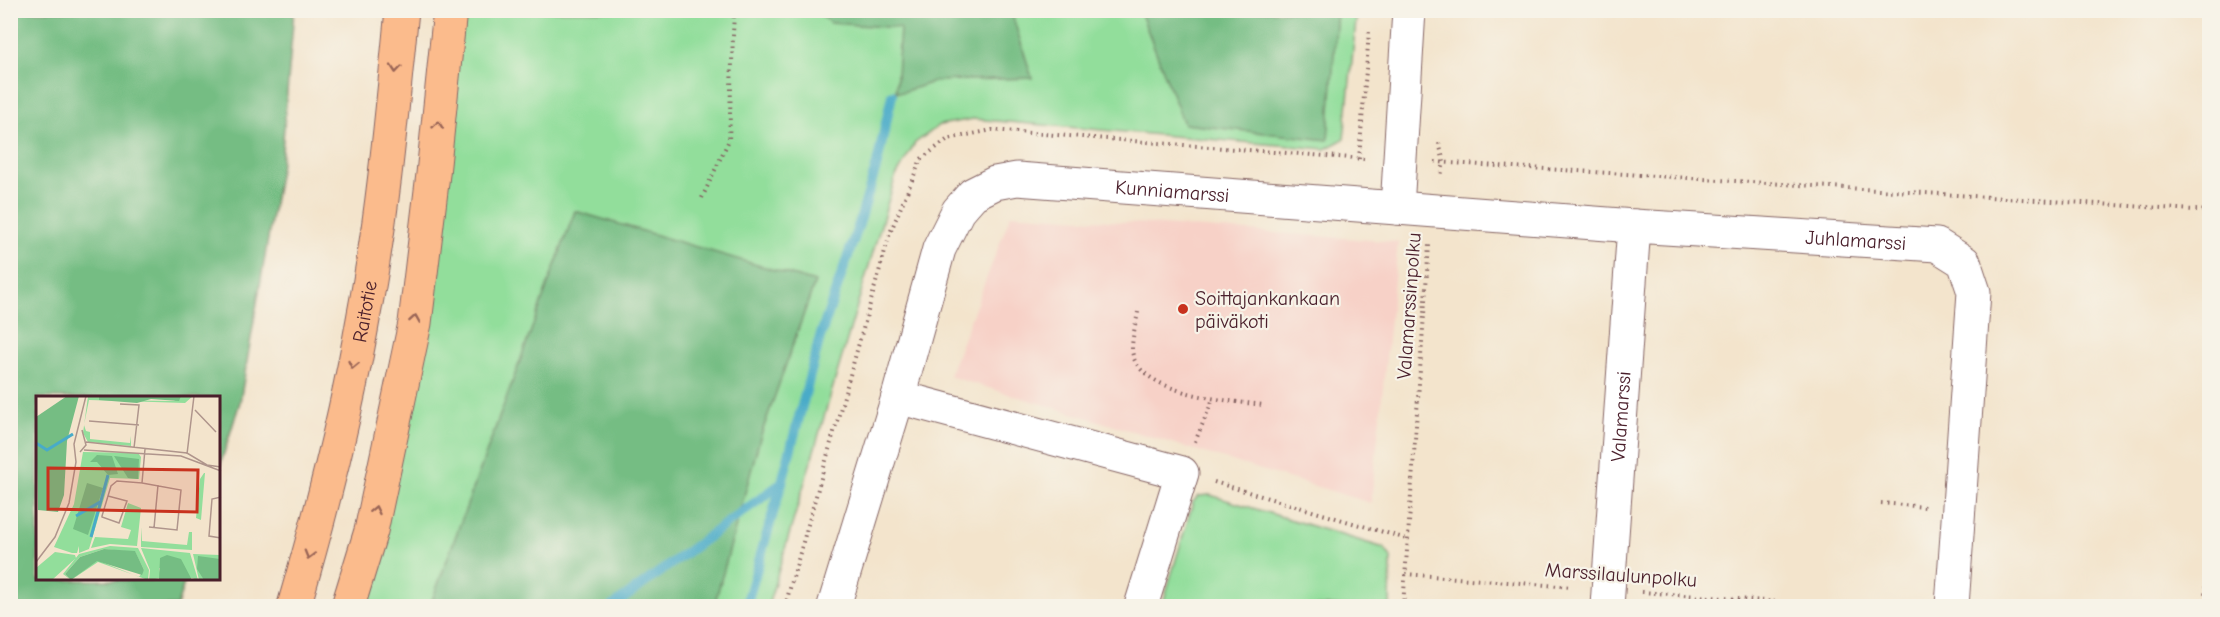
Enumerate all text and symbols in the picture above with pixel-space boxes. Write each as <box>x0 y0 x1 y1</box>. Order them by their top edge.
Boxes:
one-way arrow <box>390 64 403 73</box>
one-way arrow <box>431 121 444 130</box>
street label: Kunniamarssi <box>1114 175 1230 207</box>
street label: Juhlamarssi <box>1805 225 1907 255</box>
street label: Valamarssinpolku <box>1392 232 1426 380</box>
street label: Raitotie <box>348 279 381 344</box>
place label: Soittajankankaan päiväkoti <box>1195 287 1340 333</box>
marker: Soittajankankaan päiväkoti <box>1176 302 1190 316</box>
one-way arrow <box>408 314 420 324</box>
one-way arrow <box>347 360 360 370</box>
street label: Valamarssi <box>1606 370 1635 463</box>
inset map <box>36 396 220 581</box>
one-way arrow <box>368 505 381 515</box>
one-way arrow <box>304 549 316 560</box>
street label: Marssilaulunpolku <box>1544 558 1698 592</box>

